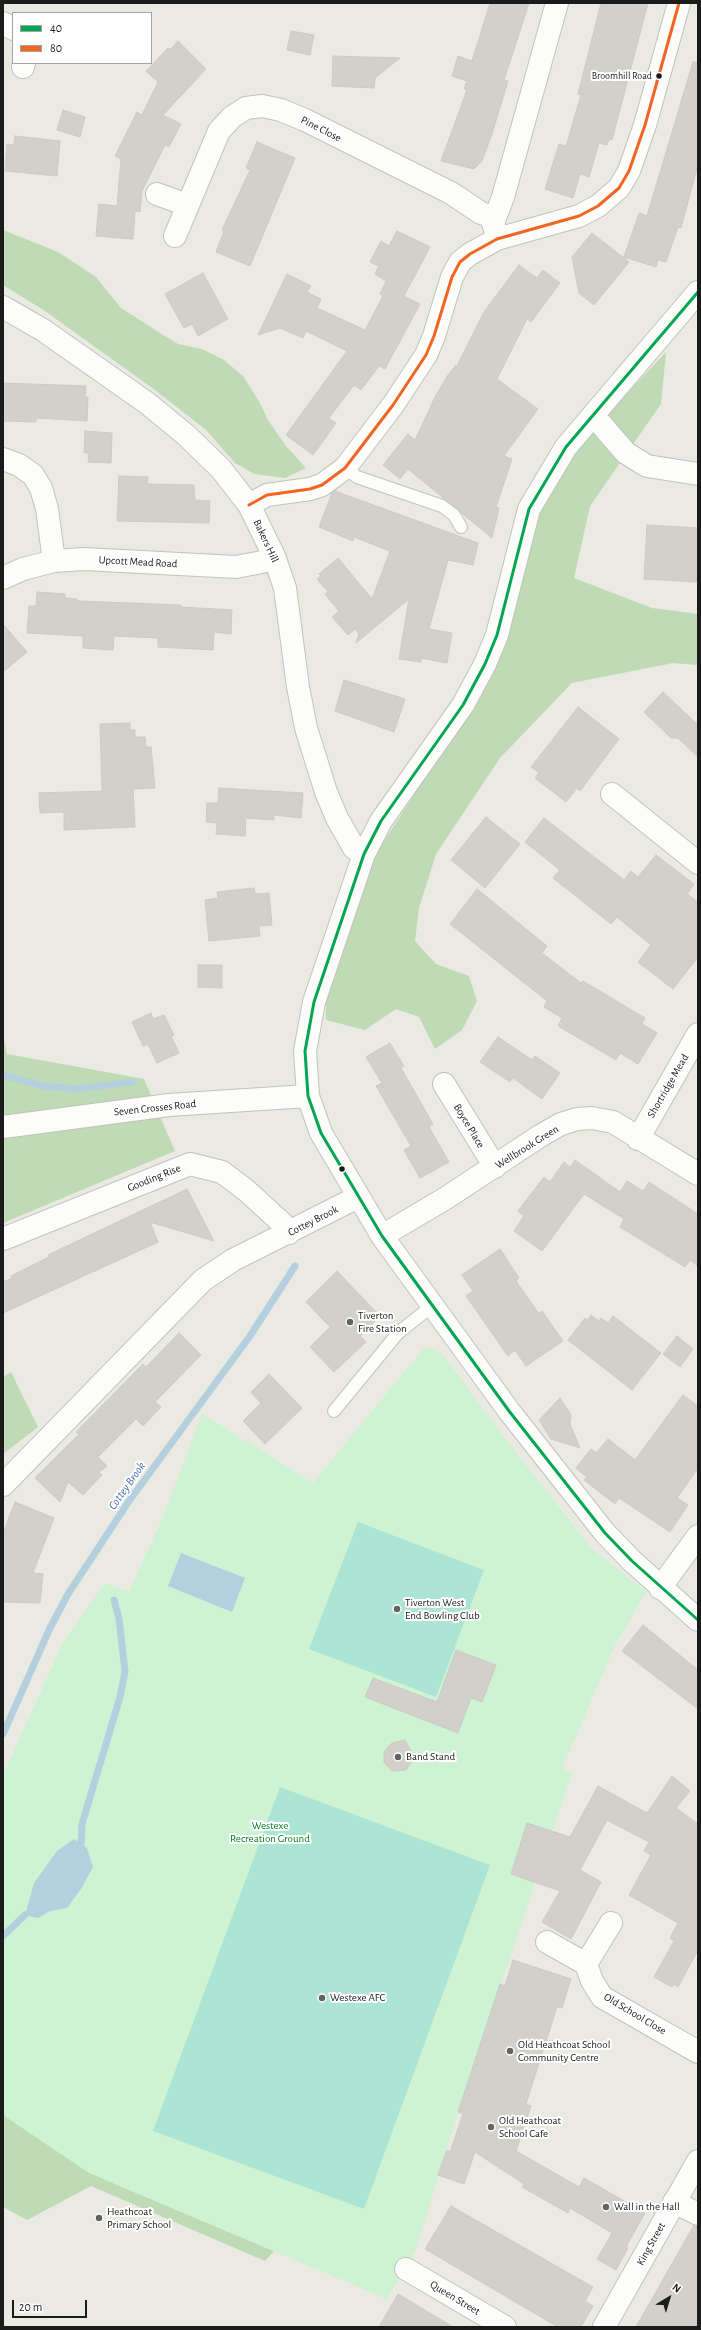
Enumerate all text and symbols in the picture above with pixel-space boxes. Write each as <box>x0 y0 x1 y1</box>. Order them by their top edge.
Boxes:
legend <box>12 12 152 64</box>
text: 40 <box>50 22 62 34</box>
text: 80 <box>50 42 62 54</box>
place label: Broomhill Road <box>592 70 652 82</box>
marker: Broomhill Road <box>654 71 664 81</box>
street label: Pine Close <box>298 113 344 145</box>
street label: Bakers Hill <box>250 517 282 565</box>
street label: Upcott Mead Road <box>98 553 178 571</box>
street label: Shortridge Mead <box>644 1052 692 1120</box>
street label: Seven Crosses Road <box>113 1097 197 1119</box>
street label: Boyce Place <box>451 1101 487 1151</box>
street label: Wellbrook Green <box>493 1122 561 1172</box>
street label: Gooding Rise <box>125 1161 183 1195</box>
unlabelled marker <box>337 1164 347 1174</box>
street label: Cottey Brook <box>286 1203 340 1239</box>
place label: Tiverton Fire Station <box>358 1309 407 1335</box>
marker: Tiverton Fire Station <box>345 1317 355 1327</box>
water label: Cottey Brook <box>105 1459 149 1513</box>
place label: Tiverton West End Bowling Club <box>405 1596 480 1622</box>
marker: Tiverton West End Bowling Club <box>392 1604 402 1614</box>
place label: Band Stand <box>406 1750 455 1764</box>
marker: Band Stand <box>393 1752 403 1762</box>
park label: Westexe Recreation Ground <box>230 1819 310 1845</box>
street label: Old School Close <box>601 1990 669 2038</box>
place label: Westexe AFC <box>330 1991 385 2005</box>
marker: Westexe AFC <box>317 1993 327 2003</box>
place label: Old Heathcoat School Community Centre <box>518 2038 610 2064</box>
marker: Old Heathcoat School Community Centre <box>505 2046 515 2056</box>
place label: Old Heathcoat School Cafe <box>499 2114 561 2140</box>
marker: Old Heathcoat School Cafe <box>486 2122 496 2132</box>
place label: Wall in the Hall <box>614 2200 680 2214</box>
marker: Wall in the Hall <box>601 2202 611 2212</box>
place label: Heathcoat Primary School <box>107 2205 171 2231</box>
marker: Heathcoat Primary School <box>94 2213 104 2223</box>
street label: King Street <box>634 2220 668 2268</box>
street label: Queen Street <box>428 2278 482 2318</box>
north arrow <box>649 2278 689 2318</box>
text: N <box>670 2281 683 2295</box>
scale bar <box>14 2292 89 2318</box>
text: 20 m <box>19 2301 42 2313</box>

